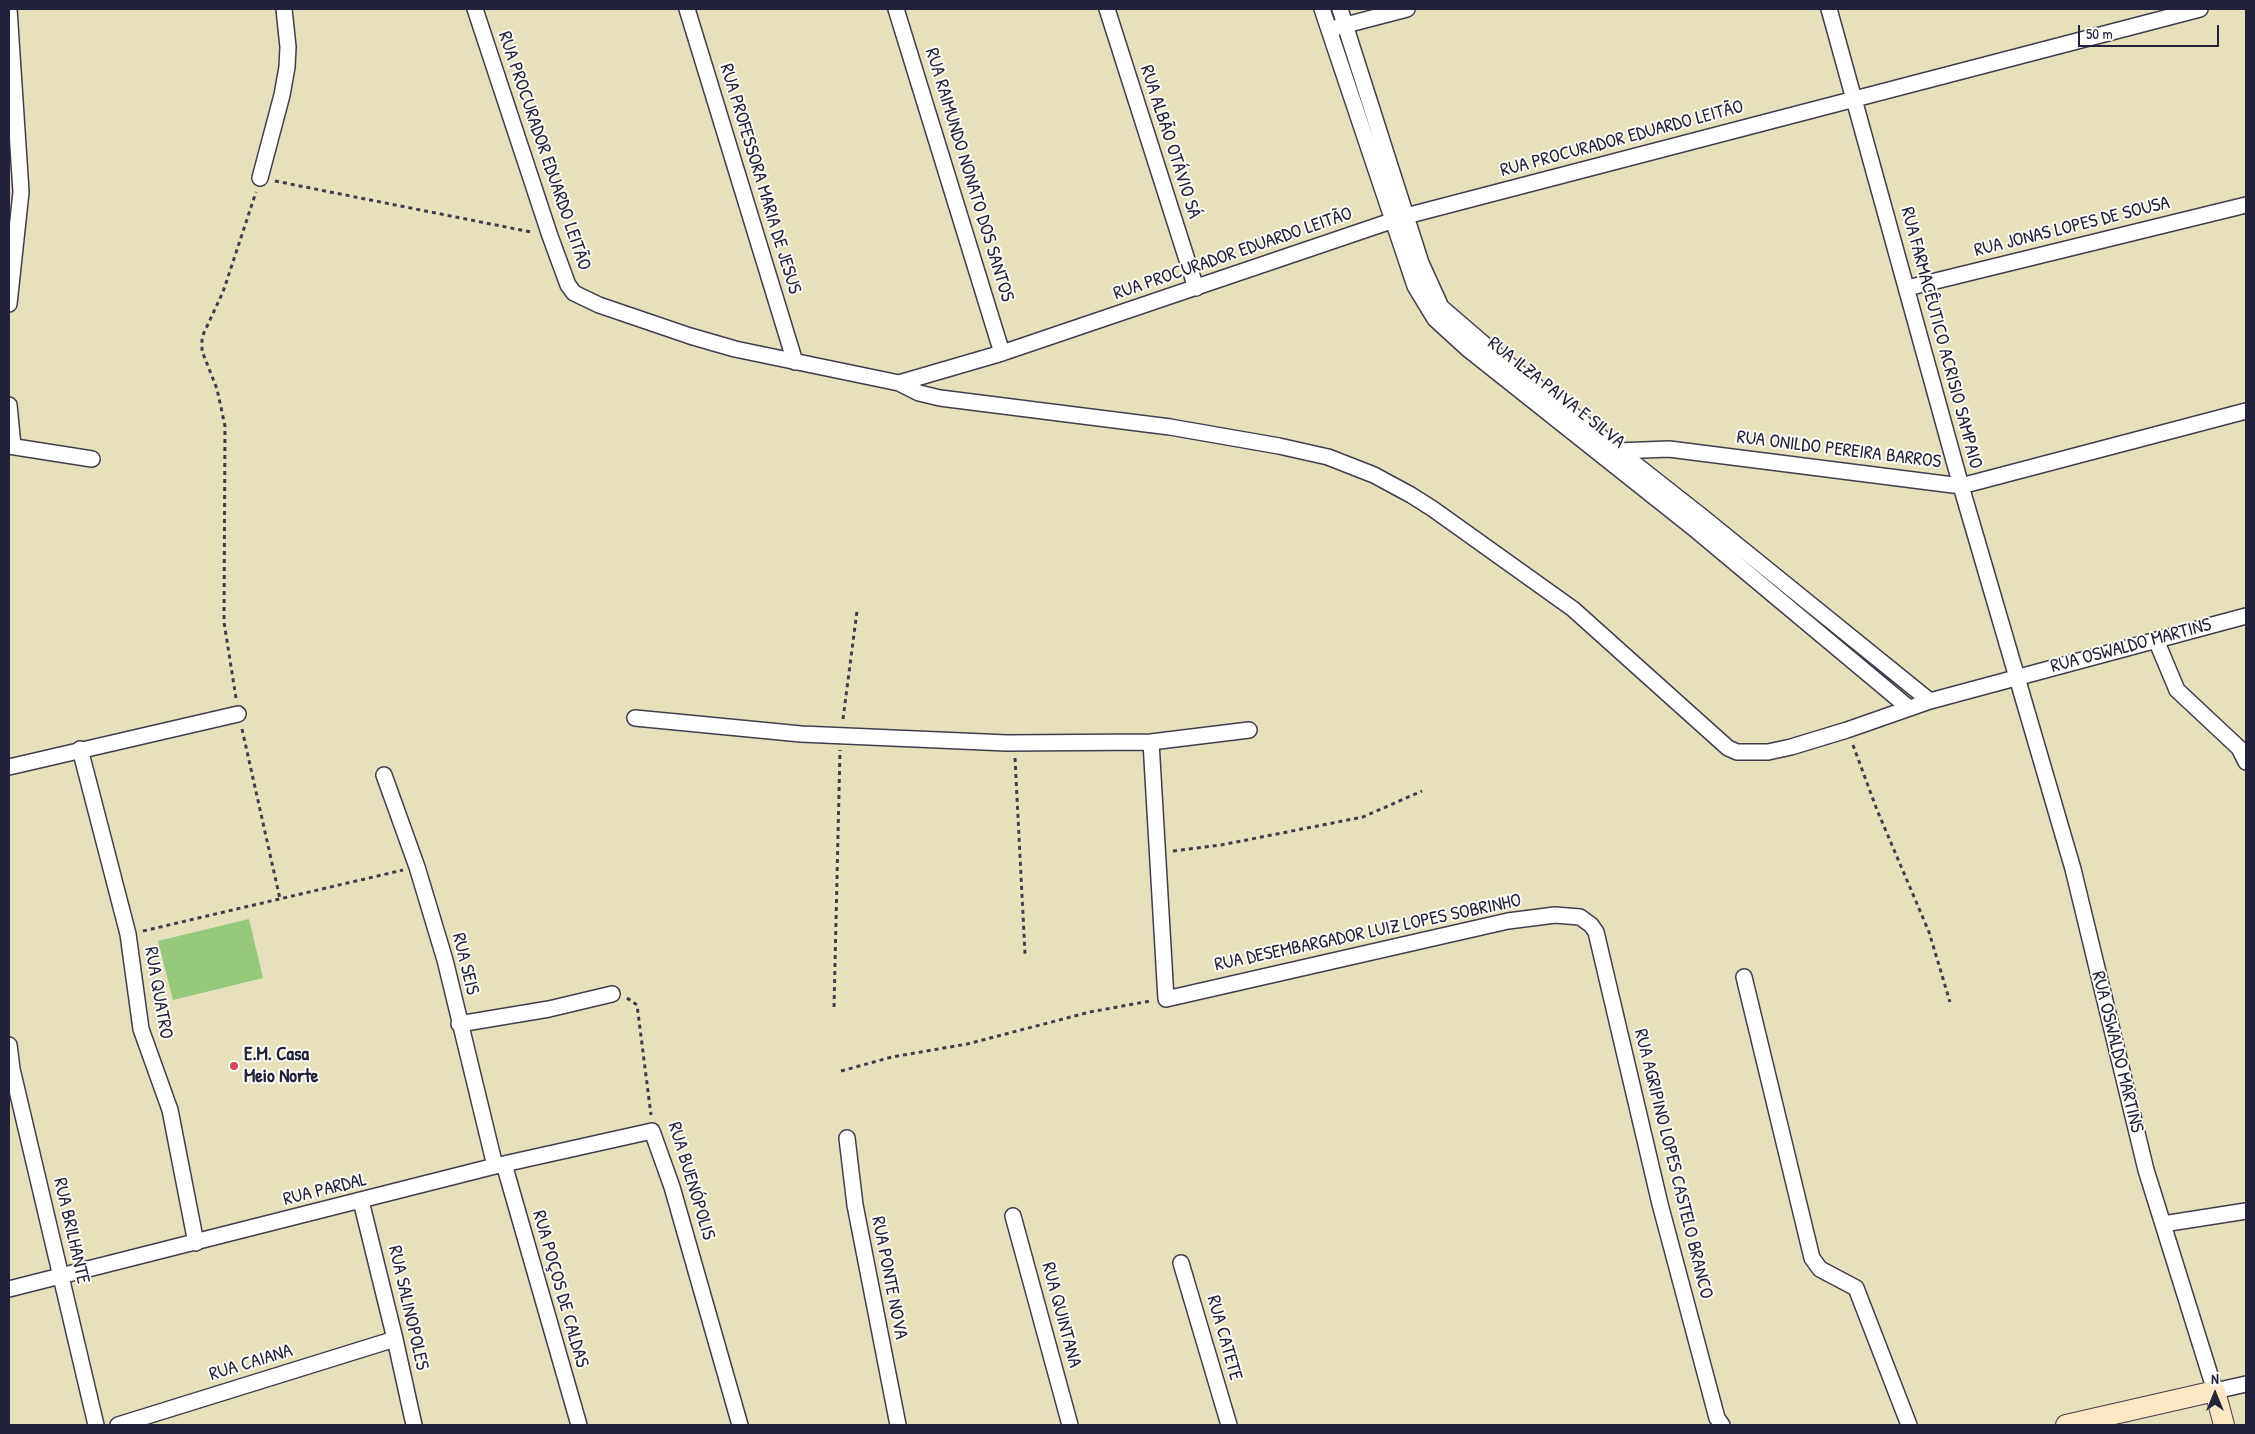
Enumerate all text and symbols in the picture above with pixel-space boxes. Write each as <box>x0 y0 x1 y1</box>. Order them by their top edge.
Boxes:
scale bar <box>2080 15 2221 47</box>
text: 50 m <box>2086 23 2113 44</box>
street label: RUA PROCURADOR EDUARDO LEITÃO <box>492 29 596 273</box>
street label: RUA RAIMUNDO NONATO DOS SANTOS <box>920 46 1018 304</box>
street label: RUA PROFESSORA MARIA DE JESUS <box>714 61 806 297</box>
street label: RUA ALBÃO OTÁVIO SÁ <box>1134 63 1206 221</box>
street label: RUA PROCURADOR EDUARDO LEITÃO <box>1498 96 1746 182</box>
street label: RUA JONAS LOPES DE SOUSA <box>1972 192 2172 262</box>
street label: RUA PROCURADOR EDUARDO LEITÃO <box>1111 202 1355 306</box>
street label: RUA FARMACÊUTICO ACRISIO SAMPAIO <box>1895 205 1987 471</box>
street label: RUA ILZA PAIVA E SILVA <box>1483 332 1629 454</box>
street label: RUA ONILDO PEREIRA BARROS <box>1736 426 1942 474</box>
street label: RUA OSWALDO MARTINS <box>2048 614 2214 678</box>
street label: RUA DESEMBARGADOR LUIZ LOPES SOBRINHO <box>1213 889 1523 977</box>
street label: RUA SEIS <box>446 931 484 997</box>
street label: RUA QUATRO <box>139 945 177 1041</box>
street label: RUA OSWALDO MARTINS <box>2086 969 2148 1135</box>
street label: RUA AGRIPINO LOPES CASTELO BRANCO <box>1628 1027 1718 1301</box>
place label: E.M. Casa Meio Norte <box>244 1044 318 1088</box>
marker: E.M. Casa Meio Norte <box>228 1060 240 1072</box>
street label: RUA BUENÓPOLIS <box>662 1119 720 1243</box>
street label: RUA PARDAL <box>281 1169 369 1211</box>
street label: RUA BRILHANTE <box>48 1176 94 1286</box>
street label: RUA POÇOS DE CALDAS <box>527 1208 593 1370</box>
street label: RUA PONTE NOVA <box>866 1215 912 1341</box>
street label: RUA SALINOPOLES <box>383 1244 433 1372</box>
street label: RUA QUINTANA <box>1036 1260 1086 1370</box>
street label: RUA CATETE <box>1201 1293 1247 1383</box>
street label: RUA CAIANA <box>207 1340 295 1386</box>
north arrow <box>2190 1369 2240 1419</box>
text: N <box>2211 1369 2219 1388</box>

